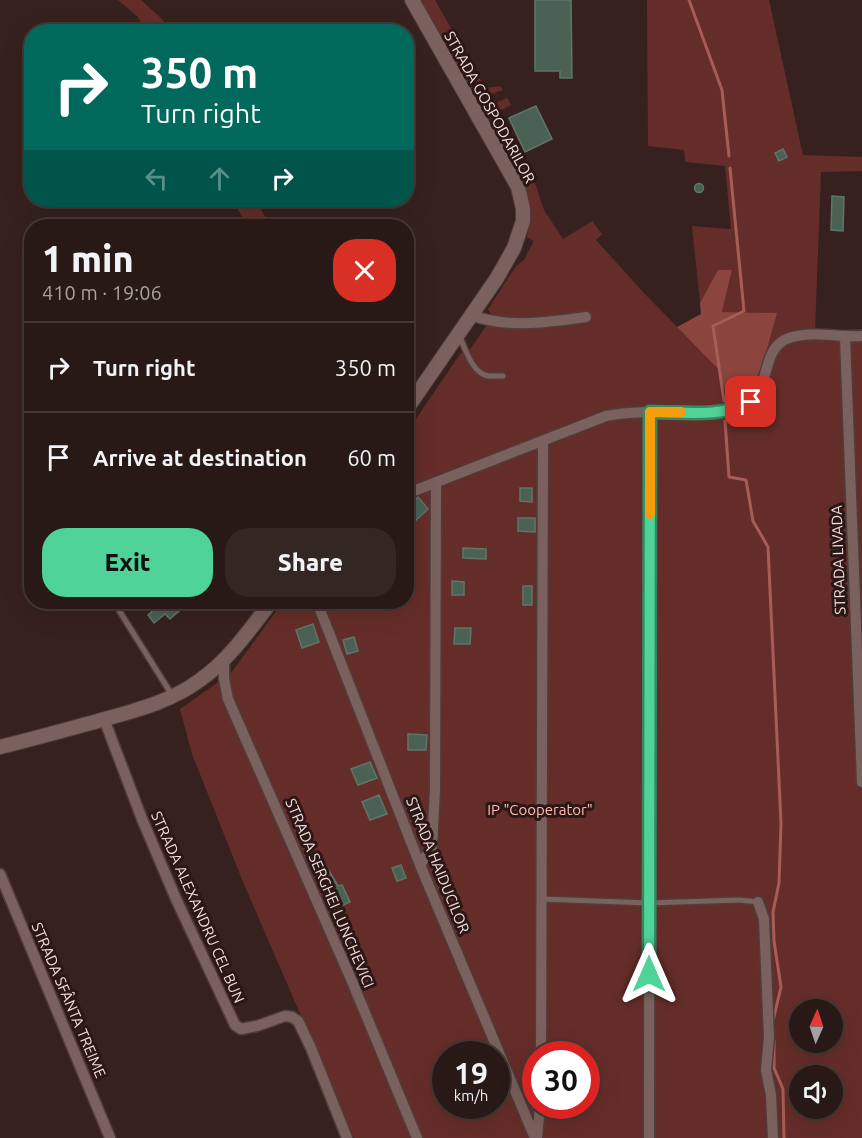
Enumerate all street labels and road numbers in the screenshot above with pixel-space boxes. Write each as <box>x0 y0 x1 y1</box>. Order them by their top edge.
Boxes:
street label: STRADA GOSPODARILOR <box>441 28 539 186</box>
street label: STRADA LIVADA <box>828 505 848 615</box>
street label: STRADA HAIDUCILOR <box>403 794 473 936</box>
street label: STRADA SERGHEI LUNCHEVICI <box>282 796 378 990</box>
street label: STRADA ALEXANDRU CEL BUN <box>148 809 248 1005</box>
street label: STRADA SFÂNTA TREIME <box>29 920 109 1080</box>

